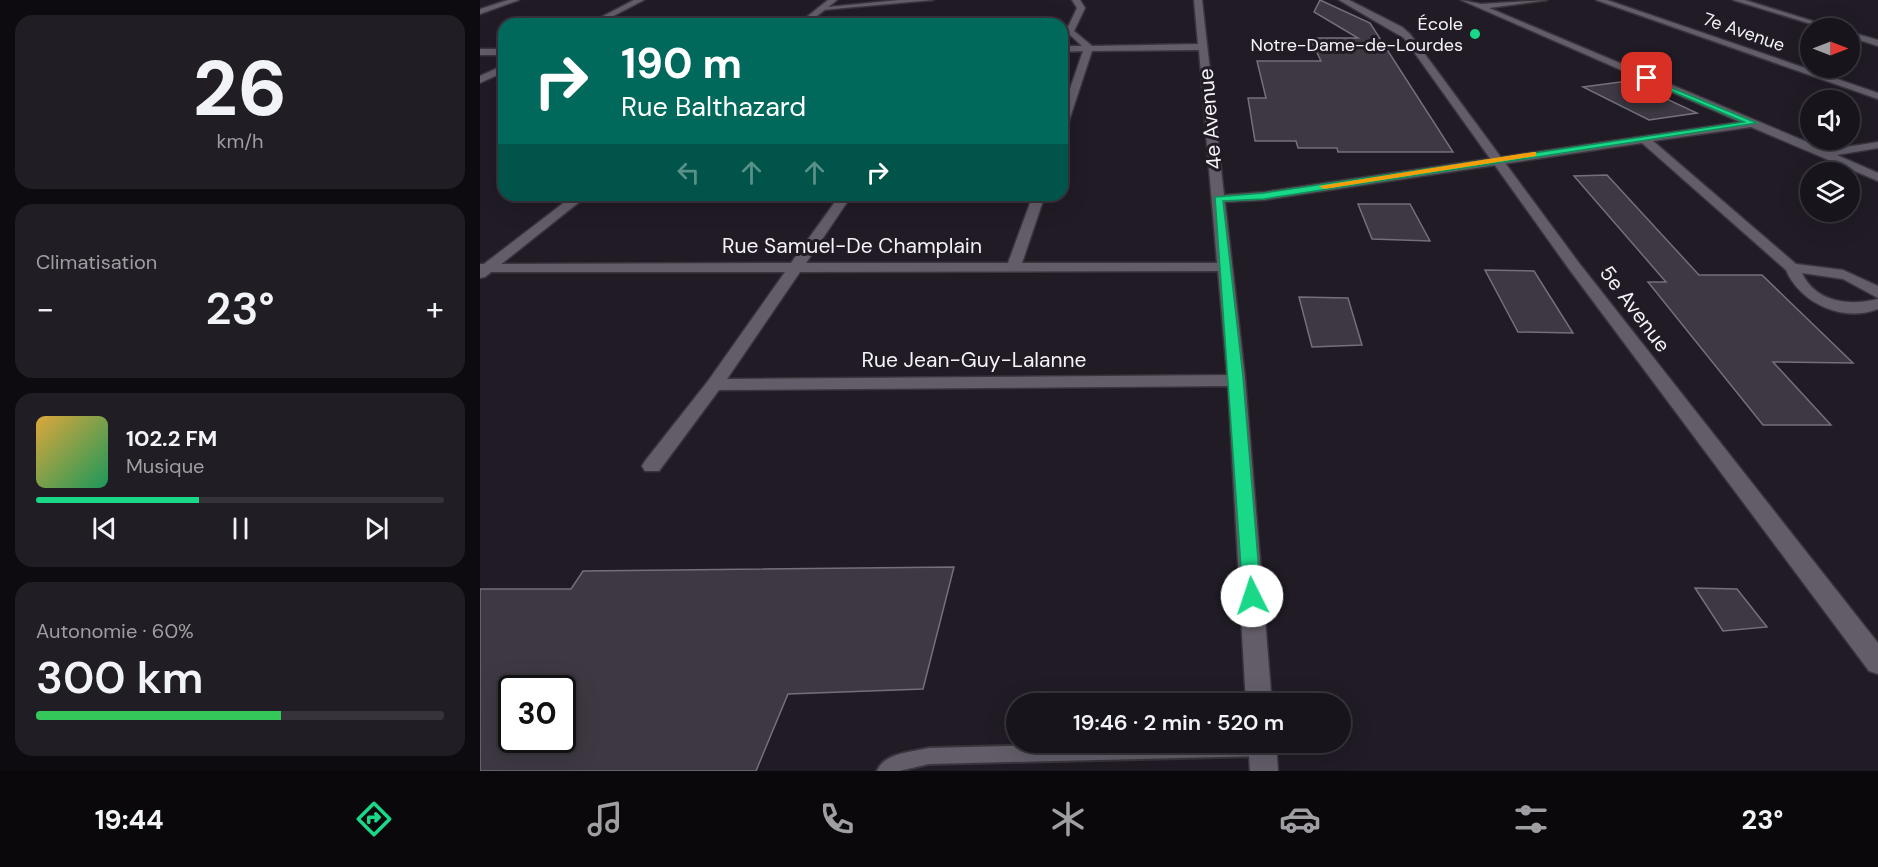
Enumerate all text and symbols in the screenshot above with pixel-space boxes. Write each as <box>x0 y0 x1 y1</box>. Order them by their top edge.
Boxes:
street label: 7e Avenue <box>1700 7 1788 57</box>
place label: École Notre-Dame-de-Lourdes <box>1251 12 1463 57</box>
north arrow <box>1800 18 1860 78</box>
map controls <box>1800 18 1860 222</box>
marker: École Notre-Dame-de-Lourdes <box>1468 27 1482 41</box>
text: 190 m <box>621 36 742 91</box>
text: 26 <box>193 38 287 139</box>
icon: right <box>522 42 600 120</box>
pin <box>1621 52 1672 103</box>
icon: arrive <box>1630 61 1663 94</box>
street label: 4e Avenue <box>1192 67 1228 171</box>
text: Rue Balthazard <box>621 89 806 124</box>
button: sound <box>1800 90 1860 150</box>
text: km/h <box>216 128 264 154</box>
icon: left <box>672 156 705 189</box>
icon: ahead <box>735 156 768 189</box>
icon: ahead <box>798 156 831 189</box>
icon: right <box>861 156 894 189</box>
button: layers <box>1800 162 1860 222</box>
street label: Rue Samuel-De Champlain <box>722 232 982 260</box>
text: Climatisation <box>36 249 157 275</box>
street label: 5e Avenue <box>1593 260 1677 358</box>
text: 23° <box>206 279 275 338</box>
text: − <box>36 287 54 330</box>
text: + <box>426 287 444 330</box>
street label: Rue Jean-Guy-Lalanne <box>862 346 1087 374</box>
text: 102.2 FM <box>126 424 217 453</box>
text: Musique <box>126 453 204 479</box>
icon: previous <box>88 512 121 545</box>
icon: pause <box>224 512 257 545</box>
icon: next <box>360 512 393 545</box>
position arrow <box>1220 564 1284 628</box>
text: Autonomie · 60% <box>36 618 194 644</box>
text: 300 km <box>36 648 203 707</box>
speed limit sign: 30 <box>498 675 576 753</box>
text: 19:46 · 2 min · 520 m <box>1073 708 1284 737</box>
icon: directions <box>353 798 395 840</box>
icon: music <box>584 798 626 840</box>
icon: phone <box>816 798 858 840</box>
icon: climate <box>1047 798 1089 840</box>
icon: car <box>1279 798 1321 840</box>
icon: filters <box>1510 798 1552 840</box>
text: 19:44 <box>95 802 164 837</box>
text: 23° <box>1742 802 1783 837</box>

